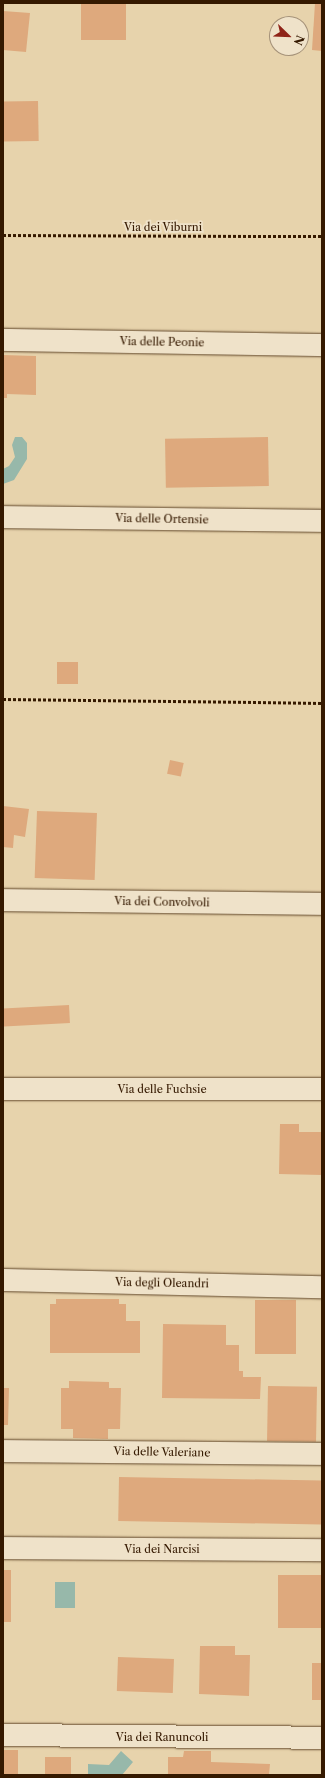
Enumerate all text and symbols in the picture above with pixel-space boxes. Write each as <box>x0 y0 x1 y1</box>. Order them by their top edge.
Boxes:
north arrow <box>269 16 309 56</box>
text: N <box>291 33 307 47</box>
street label: Via dei Viburni <box>124 220 202 234</box>
street label: Via delle Peonie <box>120 335 204 349</box>
street label: Via delle Ortensie <box>115 512 209 526</box>
street label: Via dei Convolvoli <box>114 895 210 909</box>
street label: Via delle Fuchsie <box>117 1082 207 1096</box>
street label: Via degli Oleandri <box>115 1276 209 1290</box>
street label: Via delle Valeriane <box>113 1445 211 1459</box>
street label: Via dei Narcisi <box>124 1542 200 1556</box>
street label: Via dei Ranuncoli <box>116 1730 208 1744</box>

